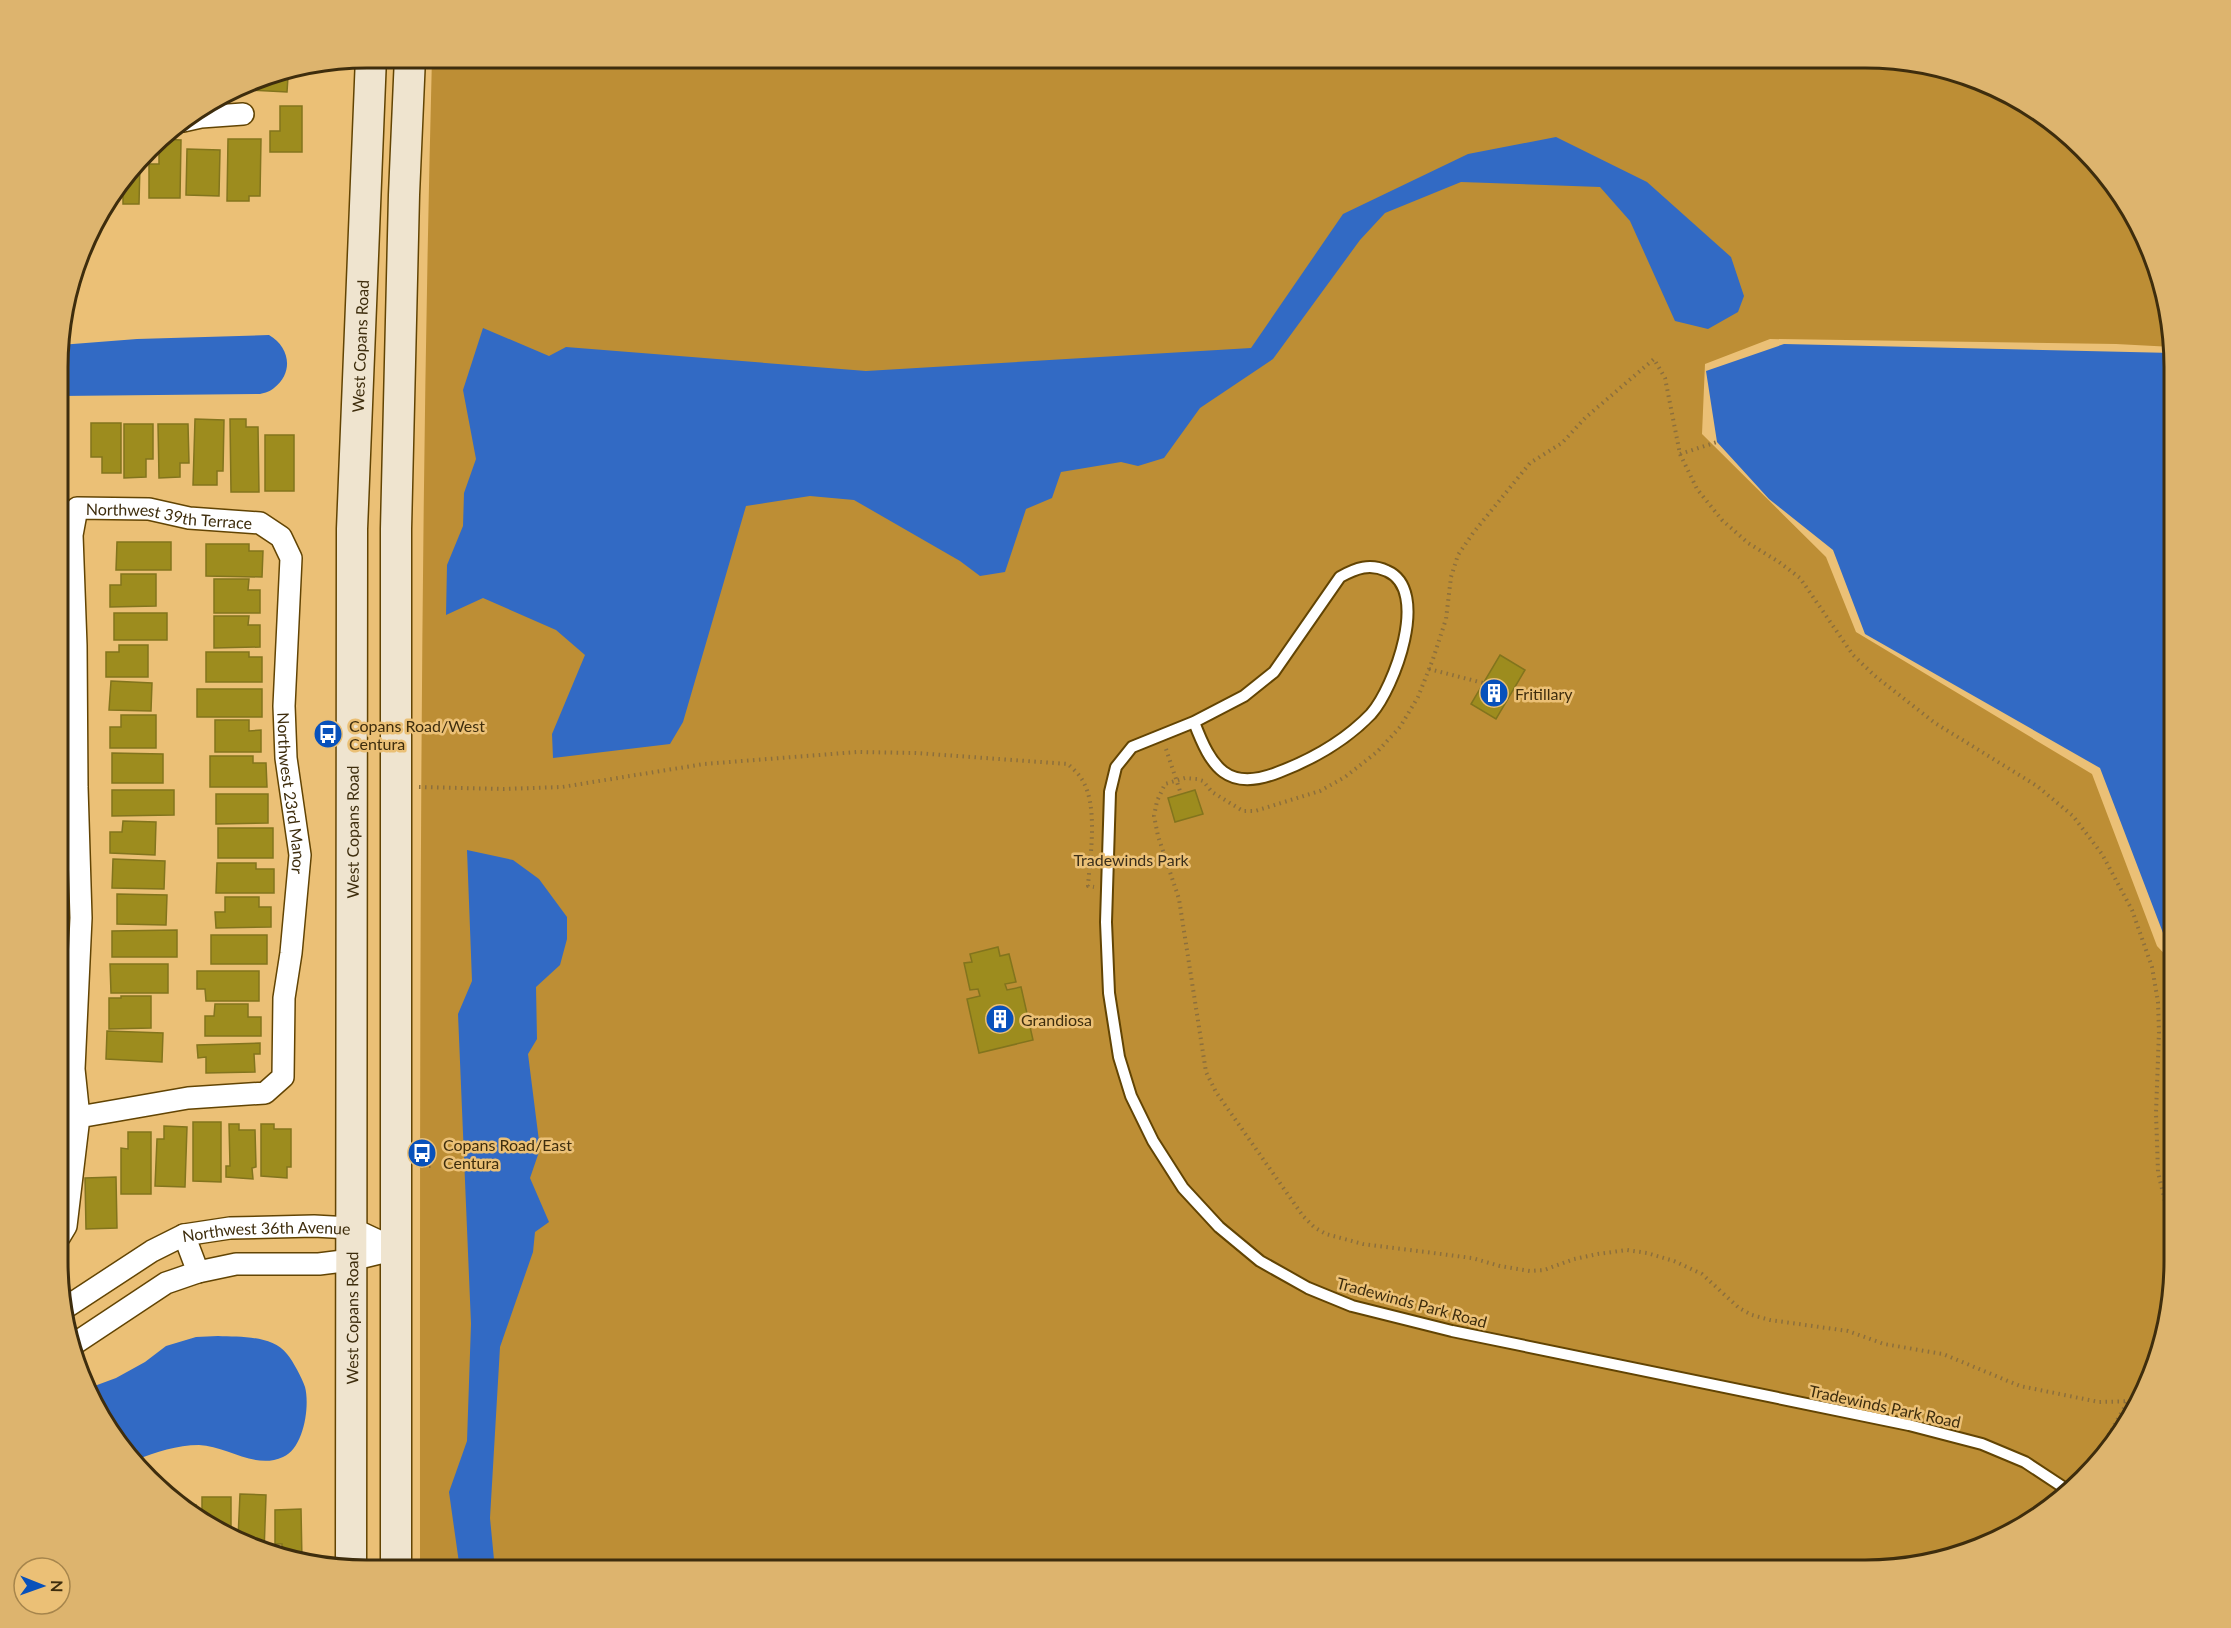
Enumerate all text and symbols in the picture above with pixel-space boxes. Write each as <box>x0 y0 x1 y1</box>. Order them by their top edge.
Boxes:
street label: West Copans Road <box>347 279 372 413</box>
street label: Northwest 39th Terrace <box>86 499 253 532</box>
building icon: Fritillary <box>1478 677 1510 709</box>
place label: Fritillary <box>1515 684 1573 703</box>
street label: Northwest 23rd Manor <box>275 712 310 875</box>
place label: Copans Road/West Centura <box>349 716 485 753</box>
bus stop icon: Copans Road/West Centura <box>312 718 344 750</box>
street label: West Copans Road <box>342 766 361 898</box>
park label: Tradewinds Park <box>1073 850 1189 869</box>
building icon: Grandiosa <box>984 1003 1016 1035</box>
place label: Grandiosa <box>1021 1010 1092 1029</box>
place label: Copans Road/East Centura <box>443 1135 572 1172</box>
bus stop icon: Copans Road/East Centura <box>406 1137 438 1169</box>
street label: Northwest 36th Avenue <box>181 1216 351 1245</box>
street label: West Copans Road <box>342 1252 361 1384</box>
street label: Tradewinds Park Road <box>1335 1273 1489 1331</box>
street label: Tradewinds Park Road <box>1807 1381 1963 1431</box>
north arrow <box>12 1556 72 1616</box>
text: N <box>48 1580 67 1593</box>

